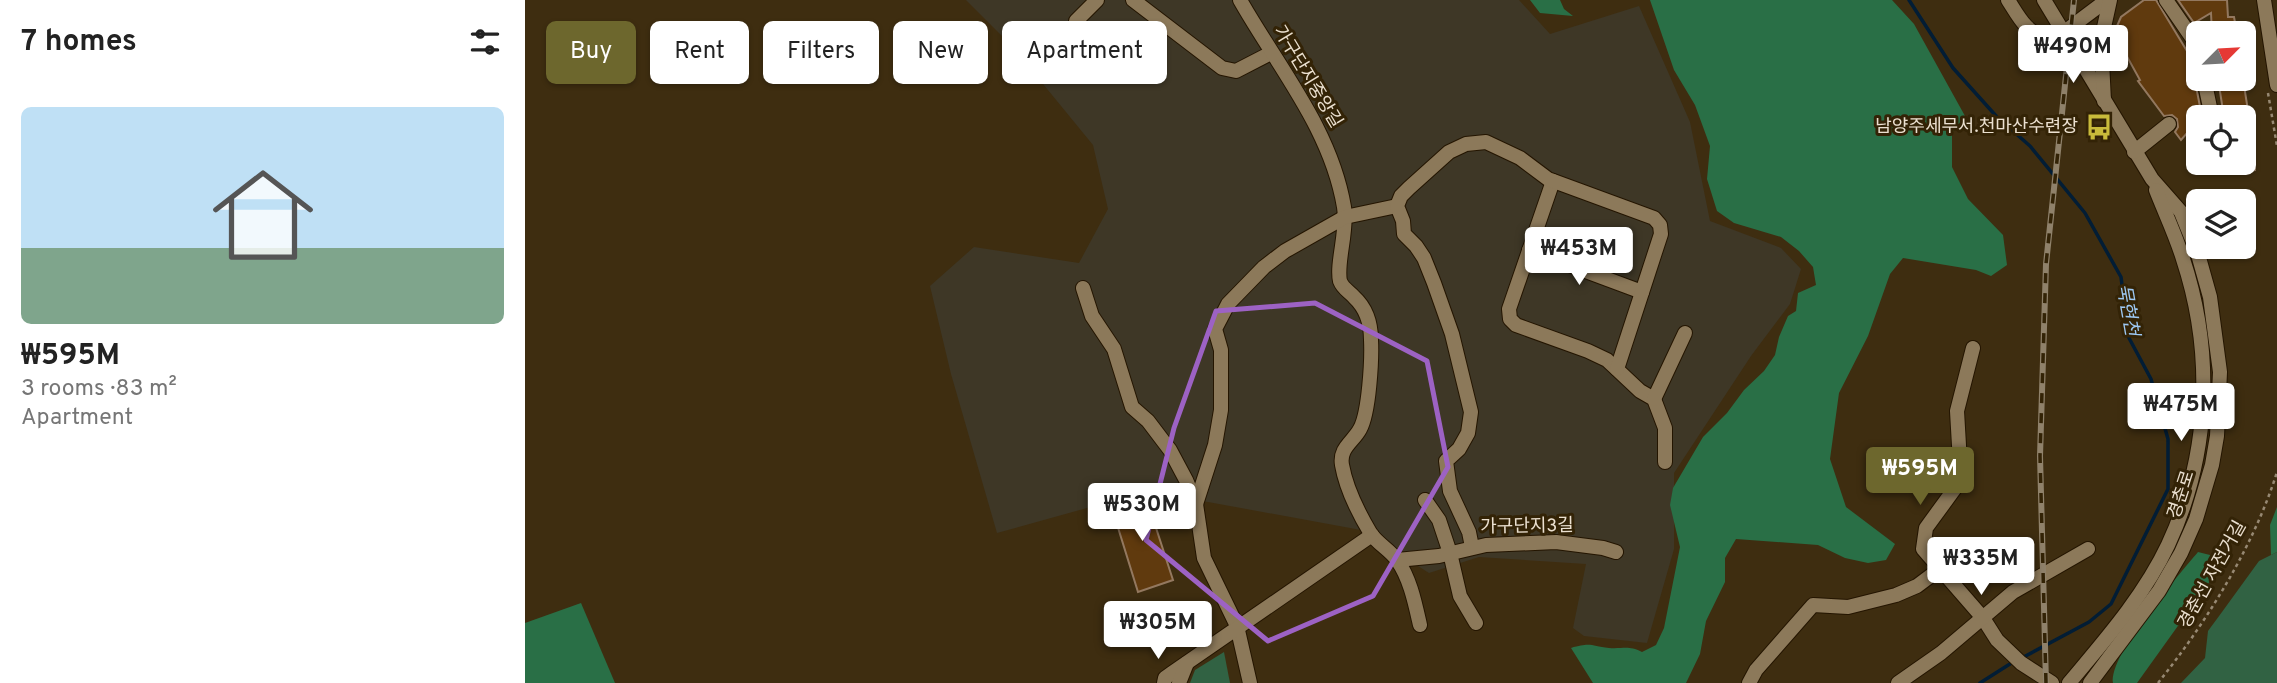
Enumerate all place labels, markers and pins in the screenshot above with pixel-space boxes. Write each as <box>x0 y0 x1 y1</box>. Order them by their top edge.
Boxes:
pin: ₩490M <box>2024 25 2122 85</box>
bus stop icon: 남양주세무서.천마산수련장 <box>2084 112 2114 142</box>
place label: 남양주세무서.천마산수련장 <box>1875 116 2078 139</box>
pin: ₩453M <box>1530 228 1628 287</box>
pin: ₩475M <box>2132 384 2230 443</box>
pin: ₩595M <box>1871 448 1969 507</box>
pin: ₩530M <box>1093 484 1191 543</box>
pin: ₩335M <box>1932 538 2030 597</box>
pin: ₩305M <box>1109 602 1207 661</box>

